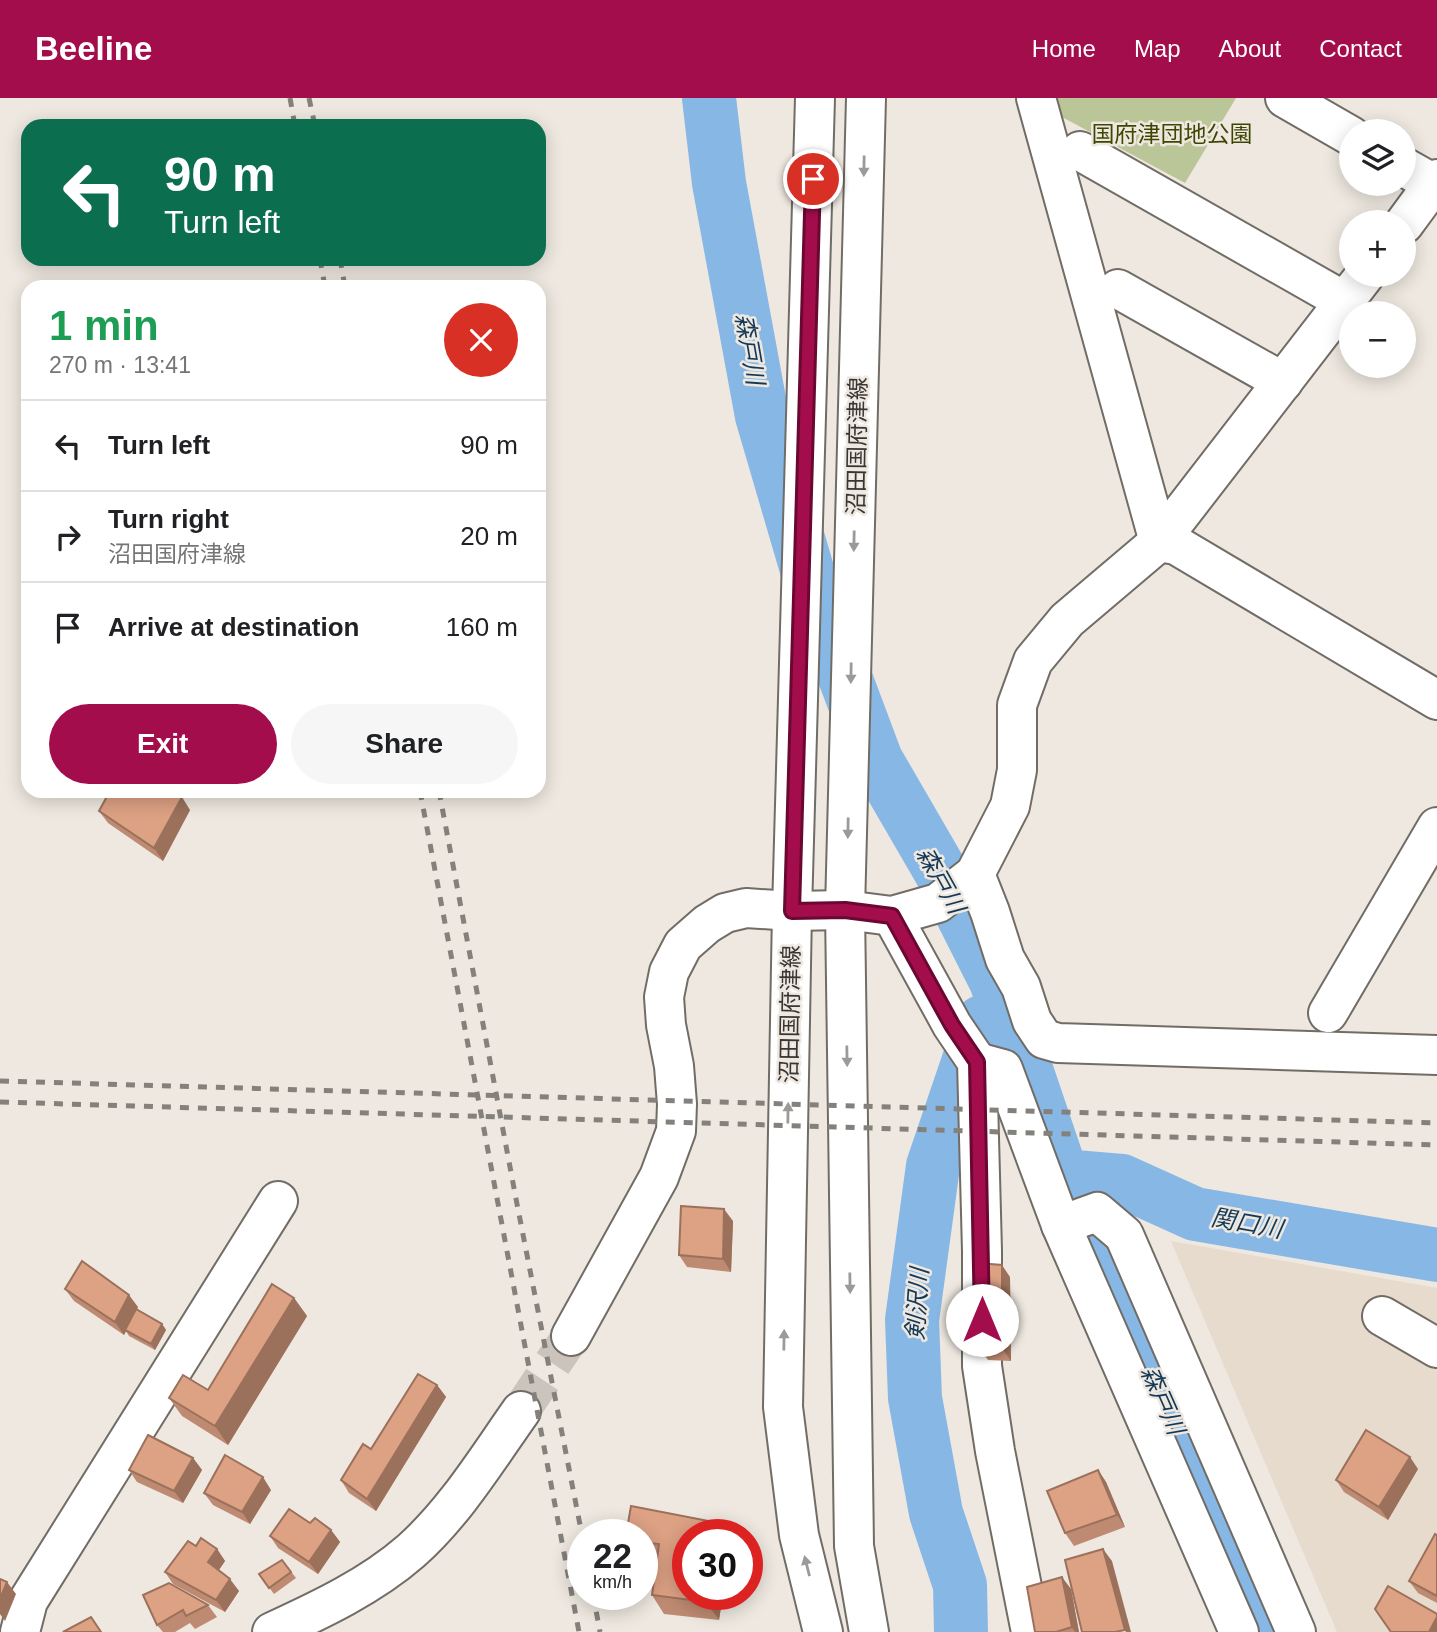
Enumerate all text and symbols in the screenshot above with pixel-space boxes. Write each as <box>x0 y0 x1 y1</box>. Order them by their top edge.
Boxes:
text: Beeline <box>35 30 152 67</box>
text: Home <box>1032 35 1096 62</box>
text: Map <box>1134 35 1181 62</box>
text: About <box>1219 35 1281 62</box>
text: Contact <box>1319 35 1402 62</box>
map controls <box>1339 119 1416 378</box>
button: layers <box>1339 119 1416 196</box>
park label: 国府津団地公園 <box>1092 121 1253 147</box>
icon: left <box>49 147 140 238</box>
text: 90 m <box>164 147 276 201</box>
pin <box>783 149 843 209</box>
one-way arrow <box>858 155 870 177</box>
icon: arrive <box>794 160 832 198</box>
text: Turn left <box>164 204 280 240</box>
button: + <box>1339 210 1416 287</box>
button: − <box>1339 301 1416 378</box>
text: 1 min <box>49 302 159 349</box>
button: close <box>444 303 518 377</box>
water label: 森戸川 <box>730 311 770 390</box>
text: 270 m · 13:41 <box>49 352 191 378</box>
street label: 沼田国府津線 <box>843 377 871 515</box>
icon: left <box>49 427 87 465</box>
text: Turn left <box>108 430 210 460</box>
text: 90 m <box>460 430 518 460</box>
text: Turn right <box>108 504 229 534</box>
icon: right <box>49 518 87 556</box>
text: 20 m <box>460 521 518 551</box>
one-way arrow <box>849 530 860 552</box>
text: 沼田国府津線 <box>108 541 246 567</box>
icon: arrive <box>49 609 87 647</box>
text: Arrive at destination <box>108 612 359 642</box>
text: 160 m <box>446 612 518 642</box>
one-way arrow <box>845 662 857 684</box>
button: Exit <box>49 704 277 784</box>
button: Share <box>291 704 518 784</box>
one-way arrow <box>842 817 853 839</box>
water label: 森戸川 <box>912 842 972 921</box>
street label: 沼田国府津線 <box>776 945 804 1083</box>
one-way arrow <box>841 1045 853 1067</box>
one-way arrow <box>782 1101 794 1123</box>
water label: 関口川 <box>1209 1203 1288 1243</box>
water label: 剣沢川 <box>901 1264 933 1341</box>
one-way arrow <box>844 1272 856 1294</box>
position arrow <box>945 1283 1019 1357</box>
one-way arrow <box>778 1329 790 1351</box>
water label: 森戸川 <box>1136 1362 1191 1441</box>
speed limit sign: 30 <box>672 1519 763 1610</box>
text: 22 <box>593 1536 632 1575</box>
one-way arrow <box>801 1555 812 1577</box>
text: km/h <box>593 1572 632 1592</box>

